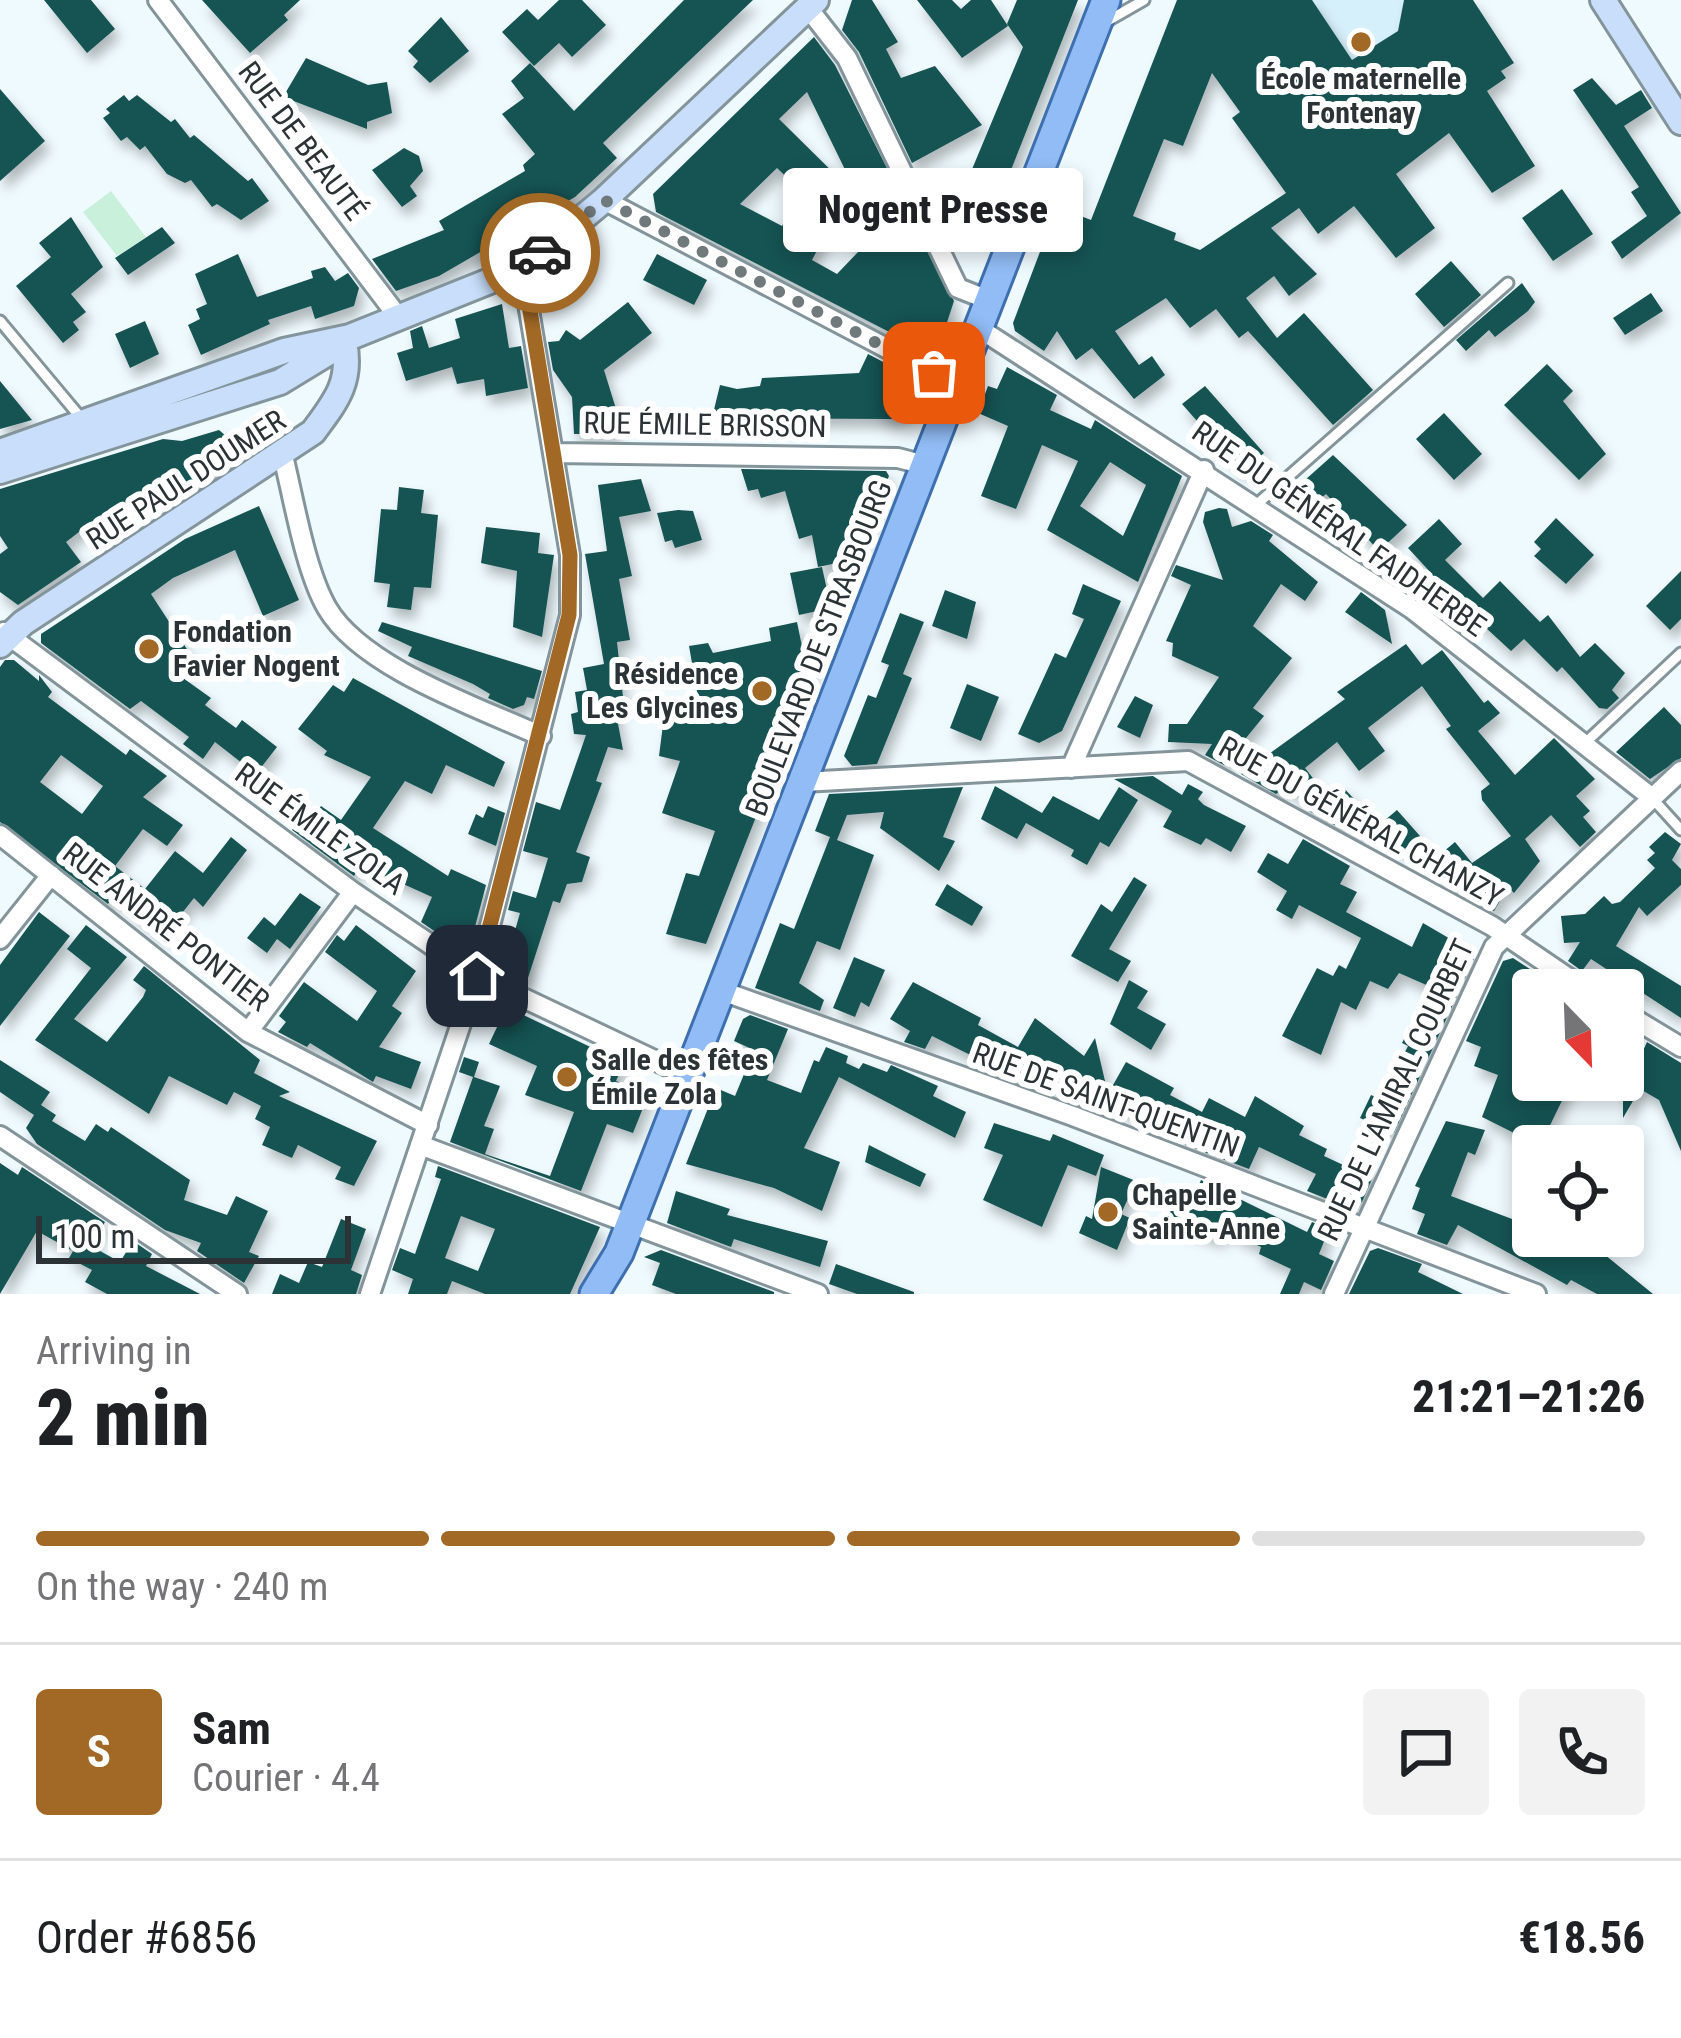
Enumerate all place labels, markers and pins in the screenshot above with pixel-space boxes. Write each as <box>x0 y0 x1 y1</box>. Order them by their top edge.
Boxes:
marker: École maternelle Fontenay <box>1348 29 1374 55</box>
place label: École maternelle Fontenay <box>1261 61 1461 130</box>
callout: Nogent Presse <box>784 169 1084 253</box>
pin <box>883 322 985 424</box>
place label: Fondation Favier Nogent <box>173 614 340 683</box>
marker: Fondation Favier Nogent <box>136 636 162 662</box>
place label: Résidence Les Glycines <box>586 656 738 725</box>
marker: Résidence Les Glycines <box>749 678 775 704</box>
pin <box>426 925 528 1027</box>
place label: Salle des fêtes Émile Zola <box>591 1042 768 1111</box>
marker: Salle des fêtes Émile Zola <box>554 1064 580 1090</box>
place label: Chapelle Sainte-Anne <box>1132 1177 1280 1246</box>
marker: Chapelle Sainte-Anne <box>1095 1199 1121 1225</box>

